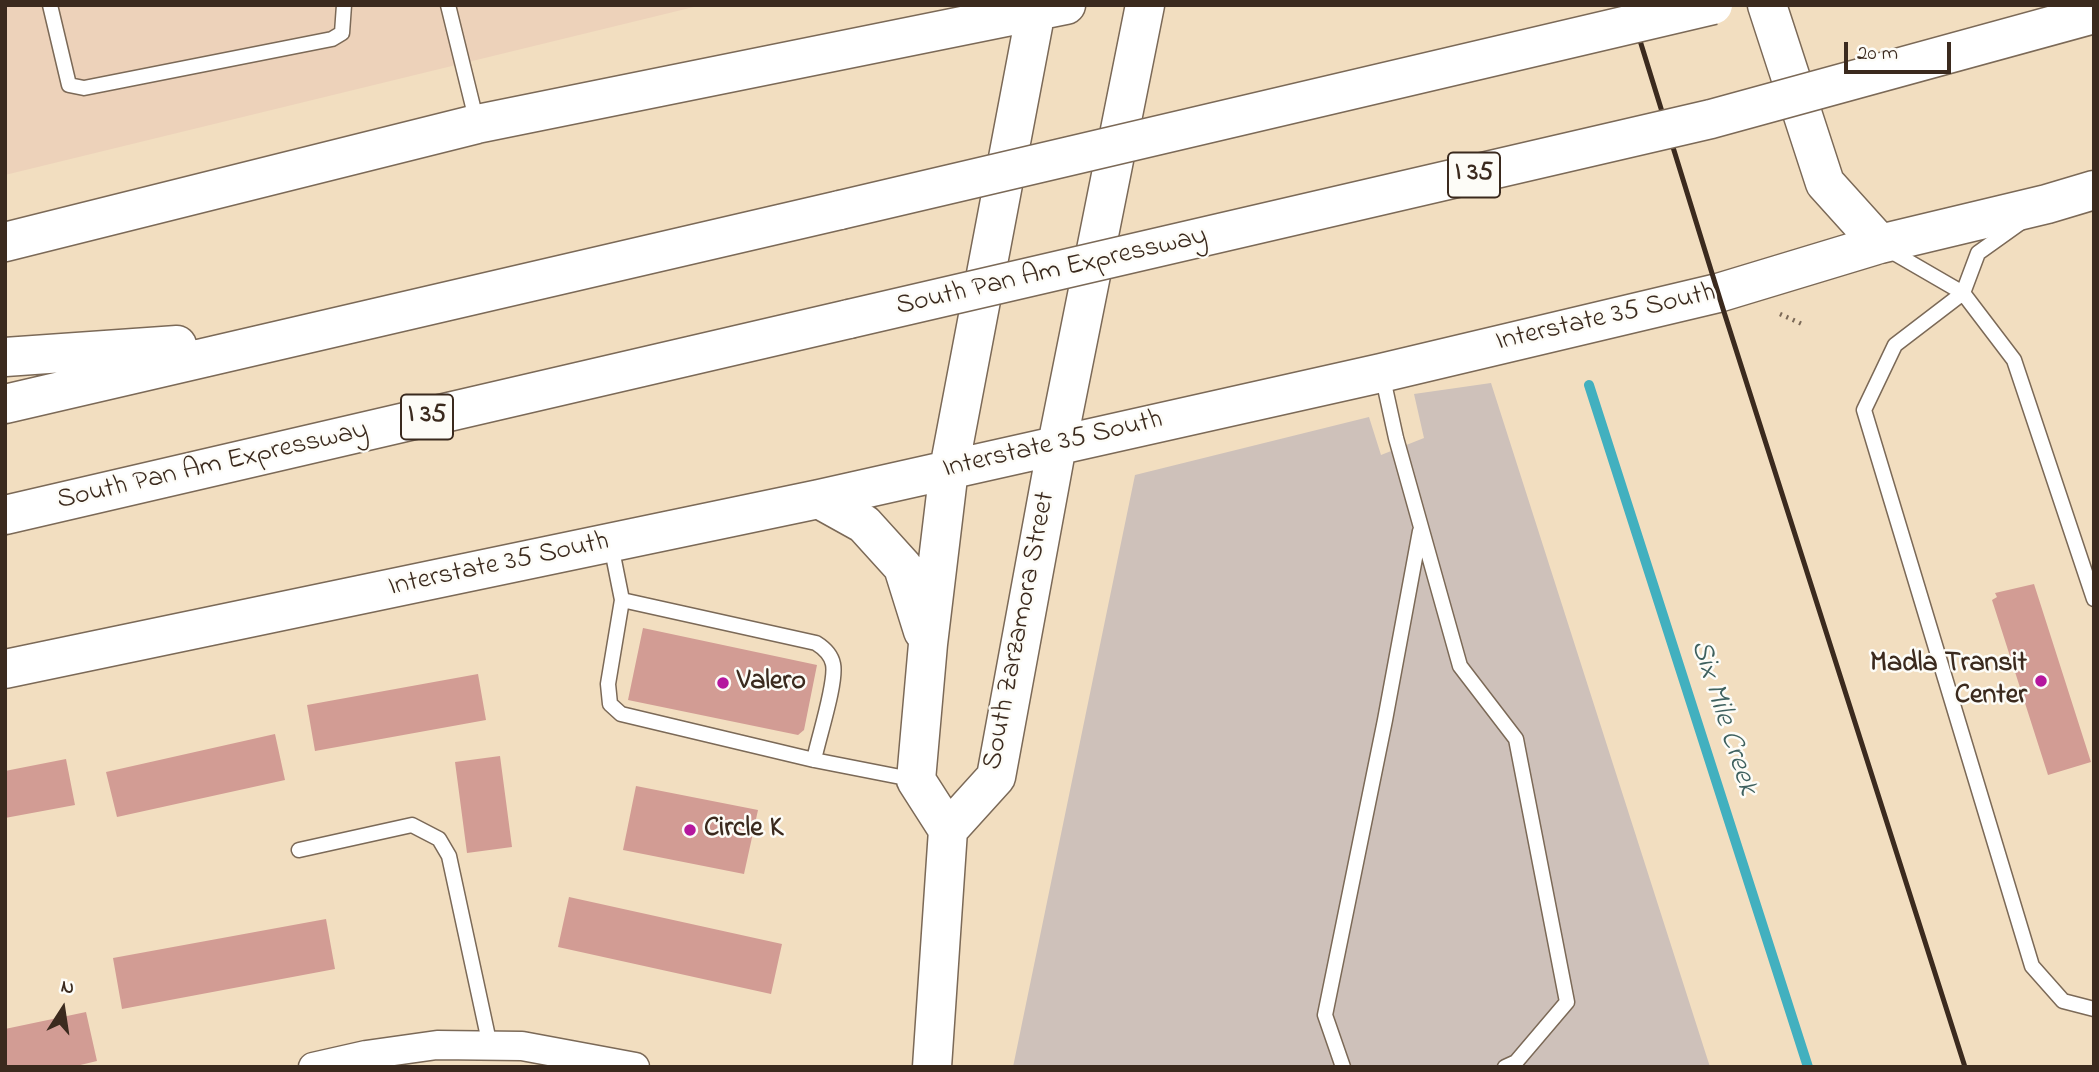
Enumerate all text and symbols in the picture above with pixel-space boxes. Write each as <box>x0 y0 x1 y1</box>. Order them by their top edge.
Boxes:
scale bar <box>1847 28 1954 72</box>
text: 20 m <box>1857 39 1898 69</box>
road number: I 35 <box>1448 152 1500 198</box>
street label: South Pan Am Expressway <box>893 221 1211 325</box>
street label: Interstate 35 South <box>1493 277 1719 361</box>
road number: I 35 <box>401 394 453 440</box>
street label: Interstate 35 South <box>940 404 1166 488</box>
street label: South Pan Am Expressway <box>54 415 372 519</box>
street label: South Zarzamora Street <box>978 489 1064 773</box>
street label: Interstate 35 South <box>386 526 612 606</box>
water label: Six Mile Creek <box>1680 636 1764 800</box>
place label: Madla Transit Center <box>1870 648 2027 714</box>
place label: Valero <box>737 666 806 700</box>
marker: Madla Transit Center <box>2033 673 2049 689</box>
marker: Valero <box>715 675 731 691</box>
place label: Circle K <box>704 813 783 847</box>
marker: Circle K <box>682 822 698 838</box>
text: N <box>58 973 77 1003</box>
north arrow <box>28 974 98 1044</box>

